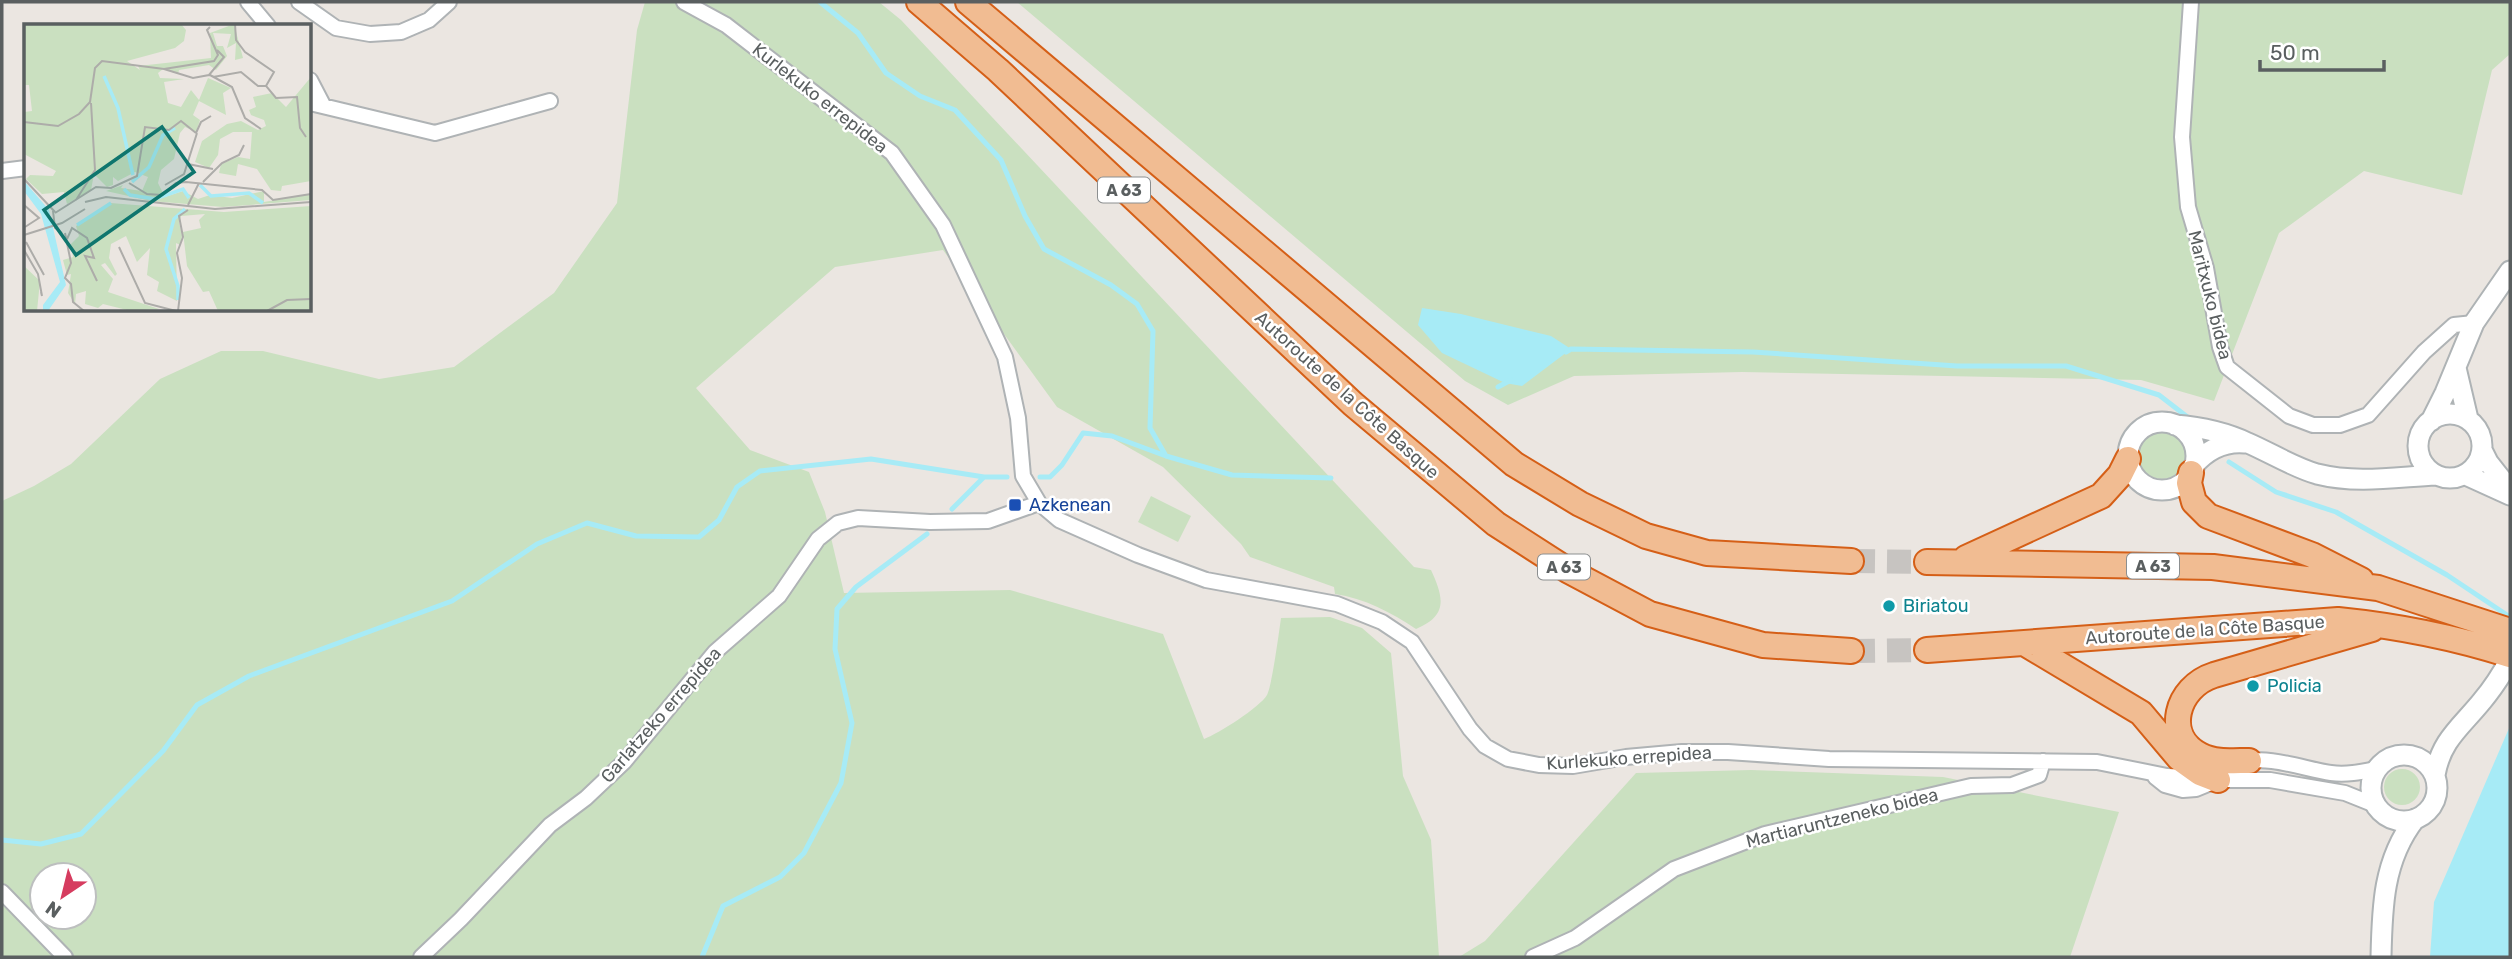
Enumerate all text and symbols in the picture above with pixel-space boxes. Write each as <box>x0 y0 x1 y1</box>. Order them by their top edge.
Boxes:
inset map <box>24 24 312 312</box>
scale bar <box>2260 28 2384 72</box>
street label: Kurlekuko errepidea <box>748 38 892 158</box>
text: 50 m <box>2270 40 2320 65</box>
road number: A 63 <box>1098 178 1150 202</box>
street label: Maritxuko bidea <box>2183 228 2237 362</box>
street label: Autoroute de la Côte Basque <box>1250 307 1444 483</box>
place label: Azkenean <box>1029 494 1111 516</box>
marker: Azkenean <box>1007 497 1023 513</box>
road number: A 63 <box>1538 554 1590 580</box>
road number: A 63 <box>2127 554 2179 579</box>
place label: Biriatou <box>1903 595 1969 617</box>
marker: Biriatou <box>1881 598 1897 614</box>
street label: Autoroute de la Côte Basque <box>2085 611 2325 649</box>
street label: Garlatzeko errepidea <box>596 643 726 787</box>
place label: Policia <box>2267 675 2322 697</box>
marker: Policia <box>2245 678 2261 694</box>
street label: Kurlekuko errepidea <box>1546 741 1712 775</box>
street label: Martiaruntzeneko bidea <box>1744 783 1940 853</box>
north arrow <box>28 861 98 931</box>
text: N <box>41 896 66 923</box>

